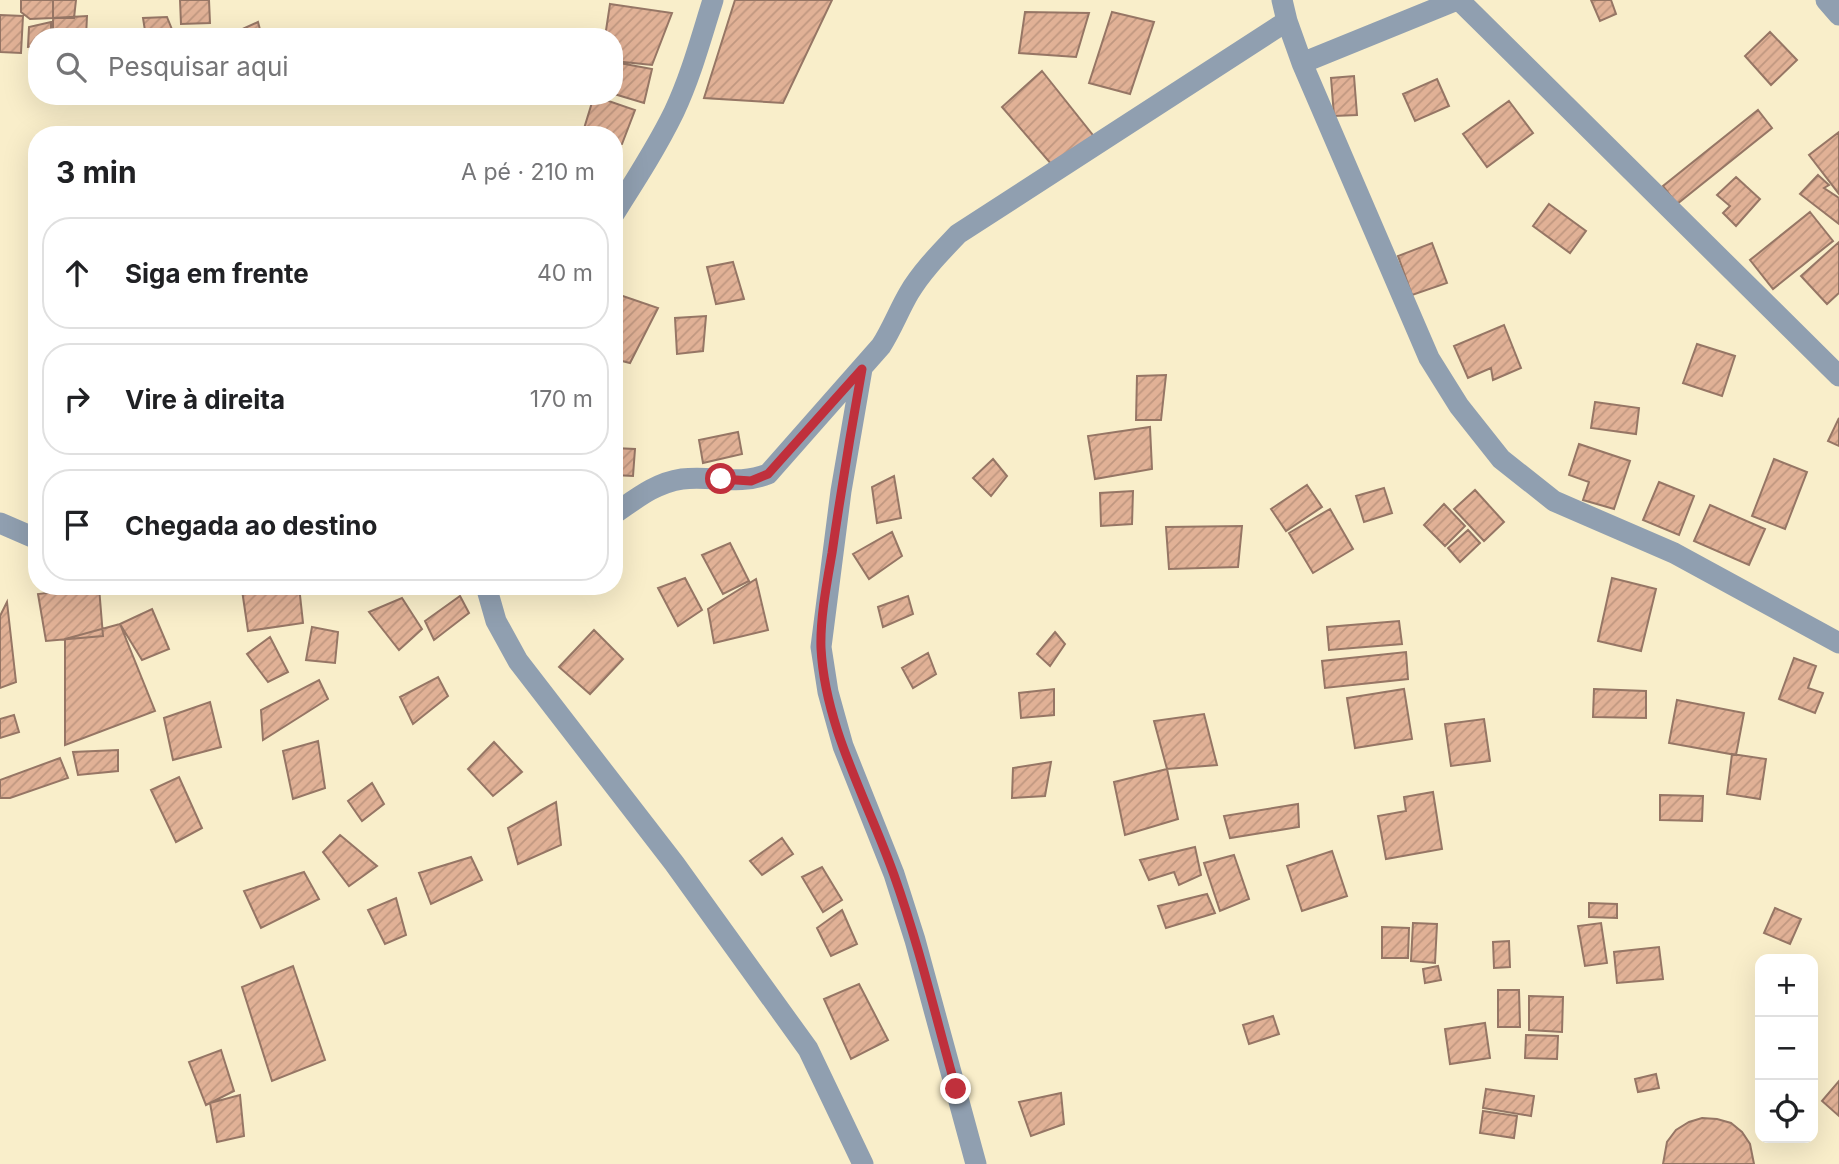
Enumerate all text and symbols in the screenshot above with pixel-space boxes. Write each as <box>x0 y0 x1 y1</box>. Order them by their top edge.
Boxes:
search box <box>28 28 623 105</box>
icon: search <box>52 48 90 86</box>
text: Pesquisar aqui <box>108 51 289 82</box>
text: 3 min <box>56 154 137 190</box>
text: A pé · 210 m <box>461 158 595 186</box>
icon: ahead <box>58 254 96 292</box>
text: Siga em frente <box>125 258 309 289</box>
text: 40 m <box>537 259 593 287</box>
icon: right <box>58 380 96 418</box>
text: Vire à direita <box>125 384 285 415</box>
text: 170 m <box>530 385 593 413</box>
route start <box>705 463 736 494</box>
icon: arrive <box>58 506 96 544</box>
text: Chegada ao destino <box>125 510 377 541</box>
map controls <box>1755 954 1818 1143</box>
button: + <box>1755 954 1818 1017</box>
button: − <box>1755 1017 1818 1080</box>
route end <box>940 1073 971 1104</box>
button: locate <box>1755 1080 1818 1143</box>

